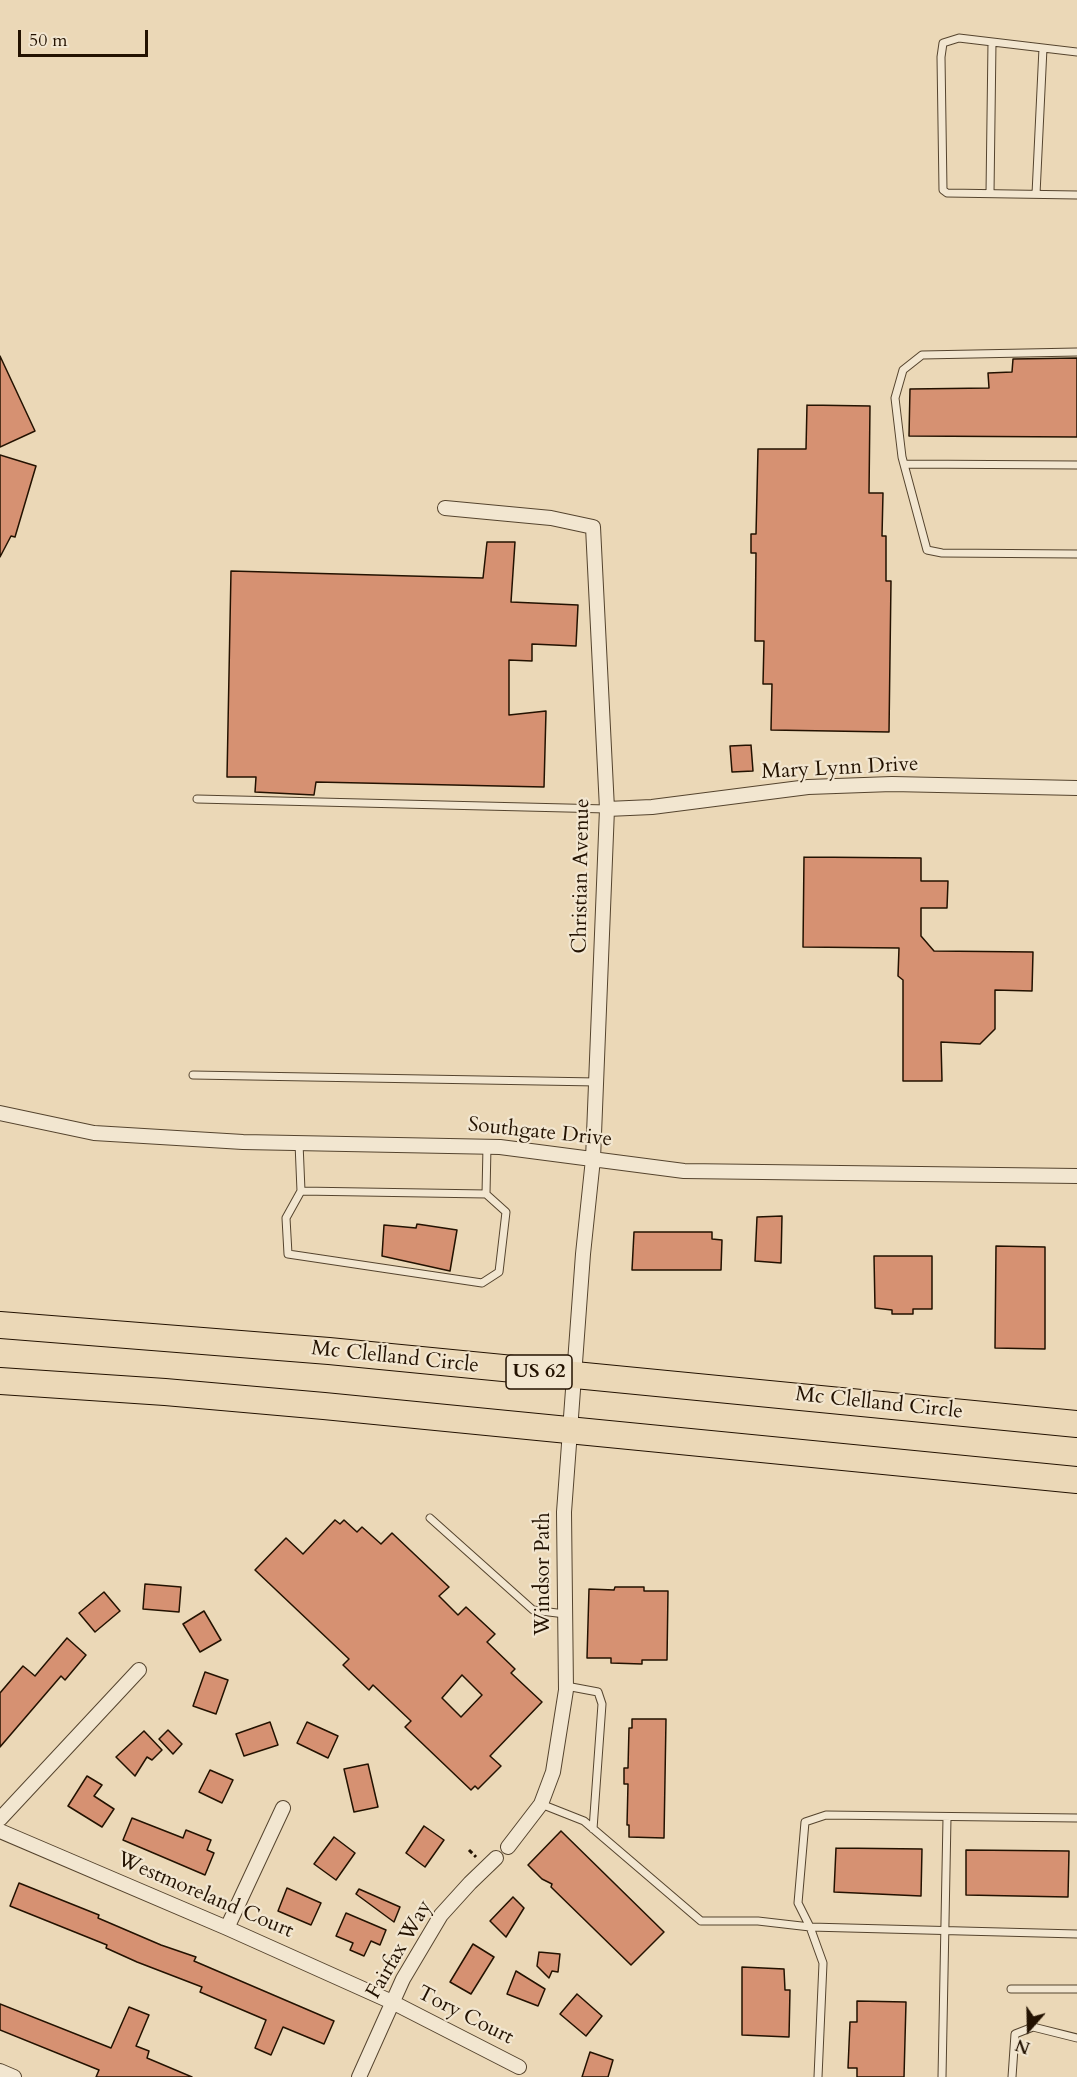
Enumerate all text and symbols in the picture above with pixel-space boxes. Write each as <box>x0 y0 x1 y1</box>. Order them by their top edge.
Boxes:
scale bar <box>21 18 152 56</box>
text: 50 m <box>29 28 68 53</box>
street label: Mary Lynn Drive <box>761 752 919 786</box>
street label: Christian Avenue <box>568 798 596 954</box>
street label: Southgate Drive <box>467 1113 613 1153</box>
street label: Mc Clelland Circle <box>310 1337 480 1379</box>
road number: US 62 <box>506 1355 572 1389</box>
street label: Mc Clelland Circle <box>794 1383 964 1425</box>
street label: Windsor Path <box>531 1512 557 1636</box>
street label: Westmoreland Court <box>113 1847 297 1945</box>
street label: Fairfax Way <box>362 1896 438 2004</box>
street label: Tory Court <box>413 1981 517 2051</box>
north arrow <box>999 1999 1059 2059</box>
text: N <box>1013 2033 1033 2059</box>

